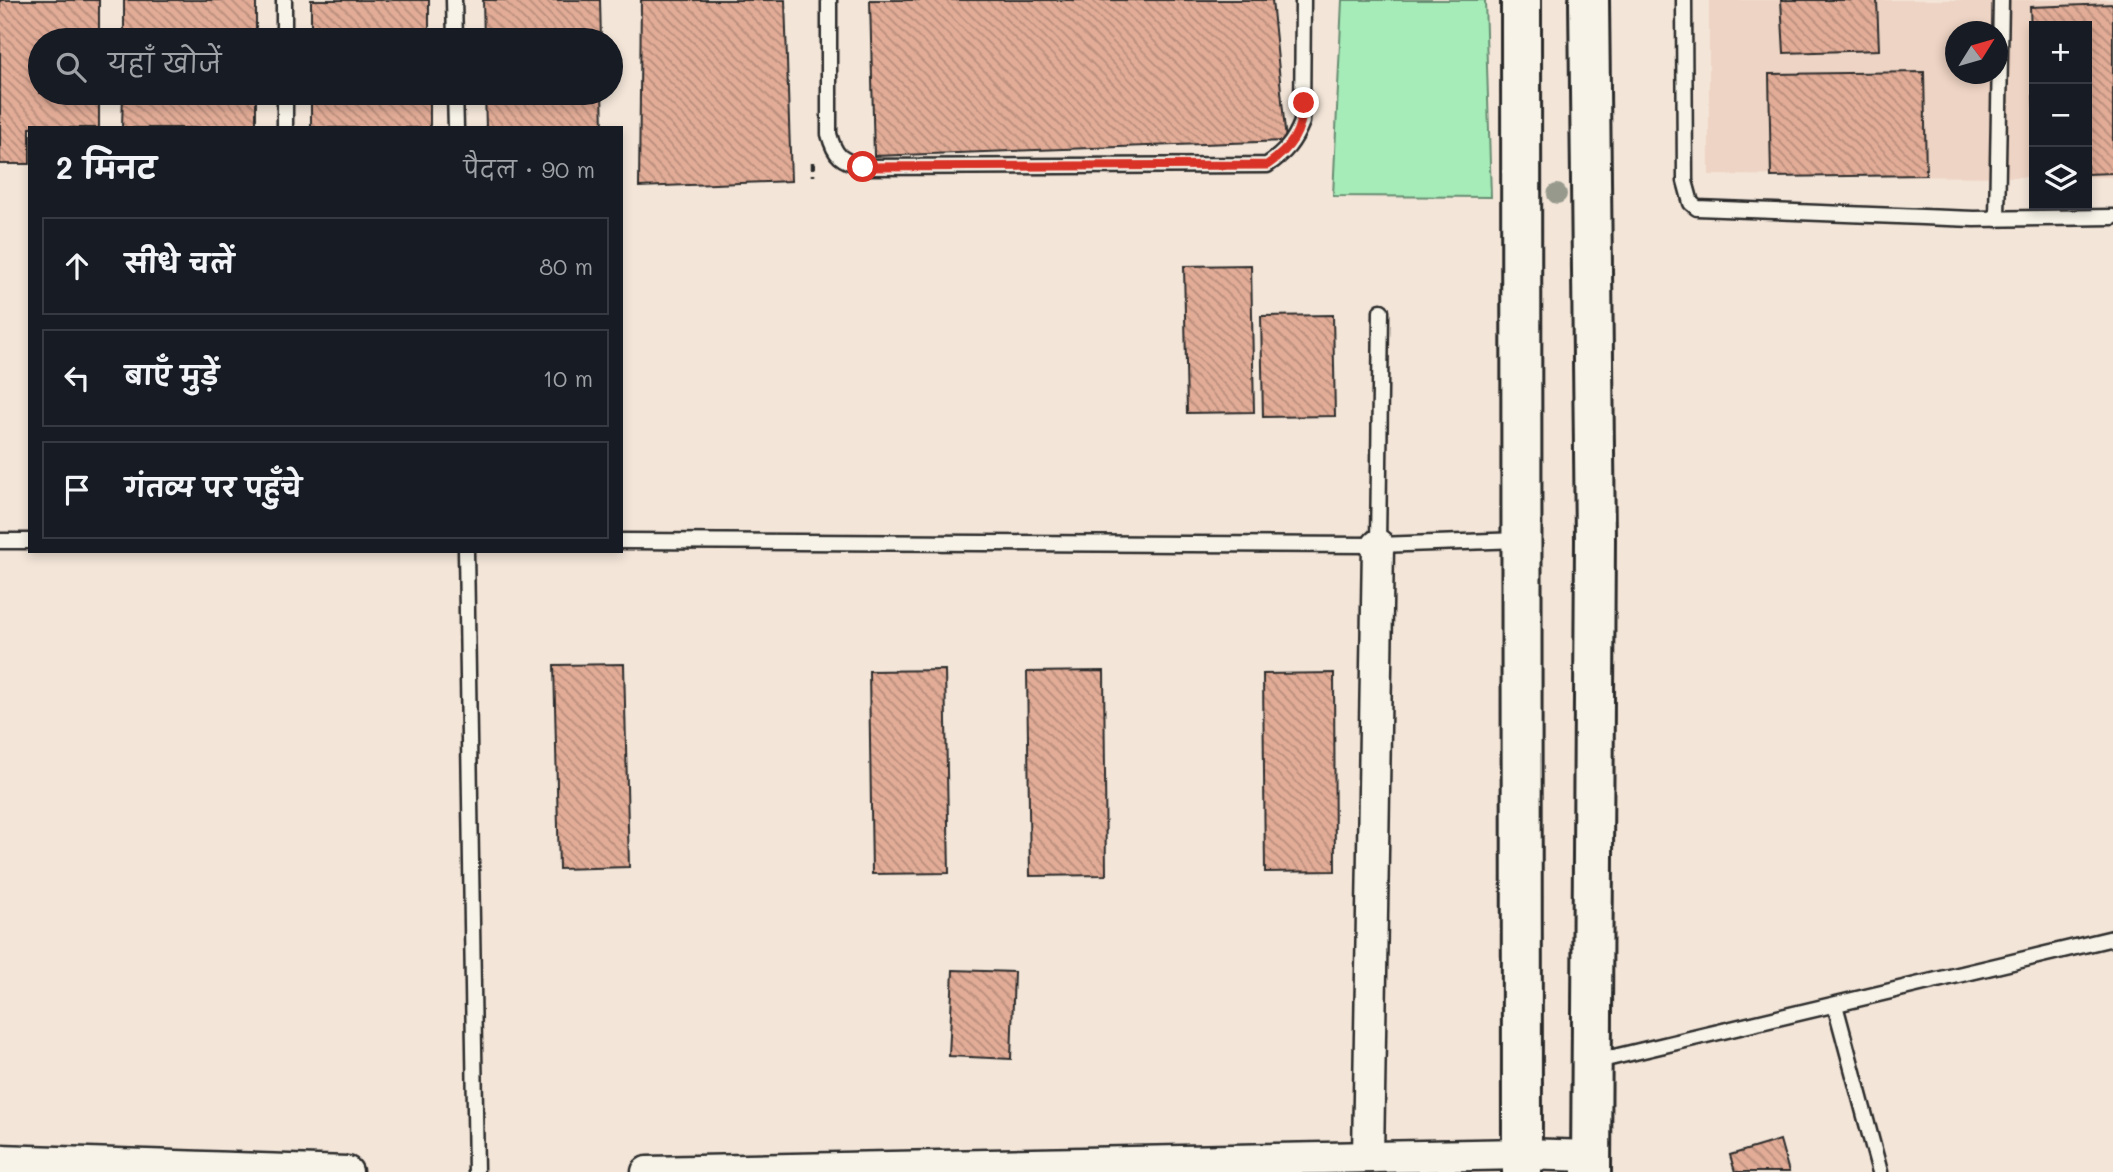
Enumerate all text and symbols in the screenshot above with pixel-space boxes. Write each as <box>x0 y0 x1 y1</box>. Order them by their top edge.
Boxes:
north arrow <box>1945 21 2008 84</box>
map controls <box>2029 21 2092 210</box>
button: + <box>2029 21 2092 84</box>
search box <box>28 28 623 105</box>
text: यहाँ खोजें <box>108 46 221 80</box>
icon: search <box>52 48 90 86</box>
button: − <box>2029 84 2092 147</box>
route end <box>1288 87 1319 118</box>
text: 2 मिनट <box>56 147 156 187</box>
button: layers <box>2029 147 2092 210</box>
route start <box>847 151 878 182</box>
text: पैदल · 90 m <box>464 154 595 184</box>
text: सीधे चलें <box>125 246 234 280</box>
icon: ahead <box>58 247 96 285</box>
text: 80 m <box>539 251 593 281</box>
text: बाएँ मुड़ें <box>125 358 219 392</box>
icon: left <box>58 359 96 397</box>
text: 10 m <box>543 363 593 393</box>
text: गंतव्य पर पहुँचे <box>125 470 302 504</box>
icon: arrive <box>58 471 96 509</box>

